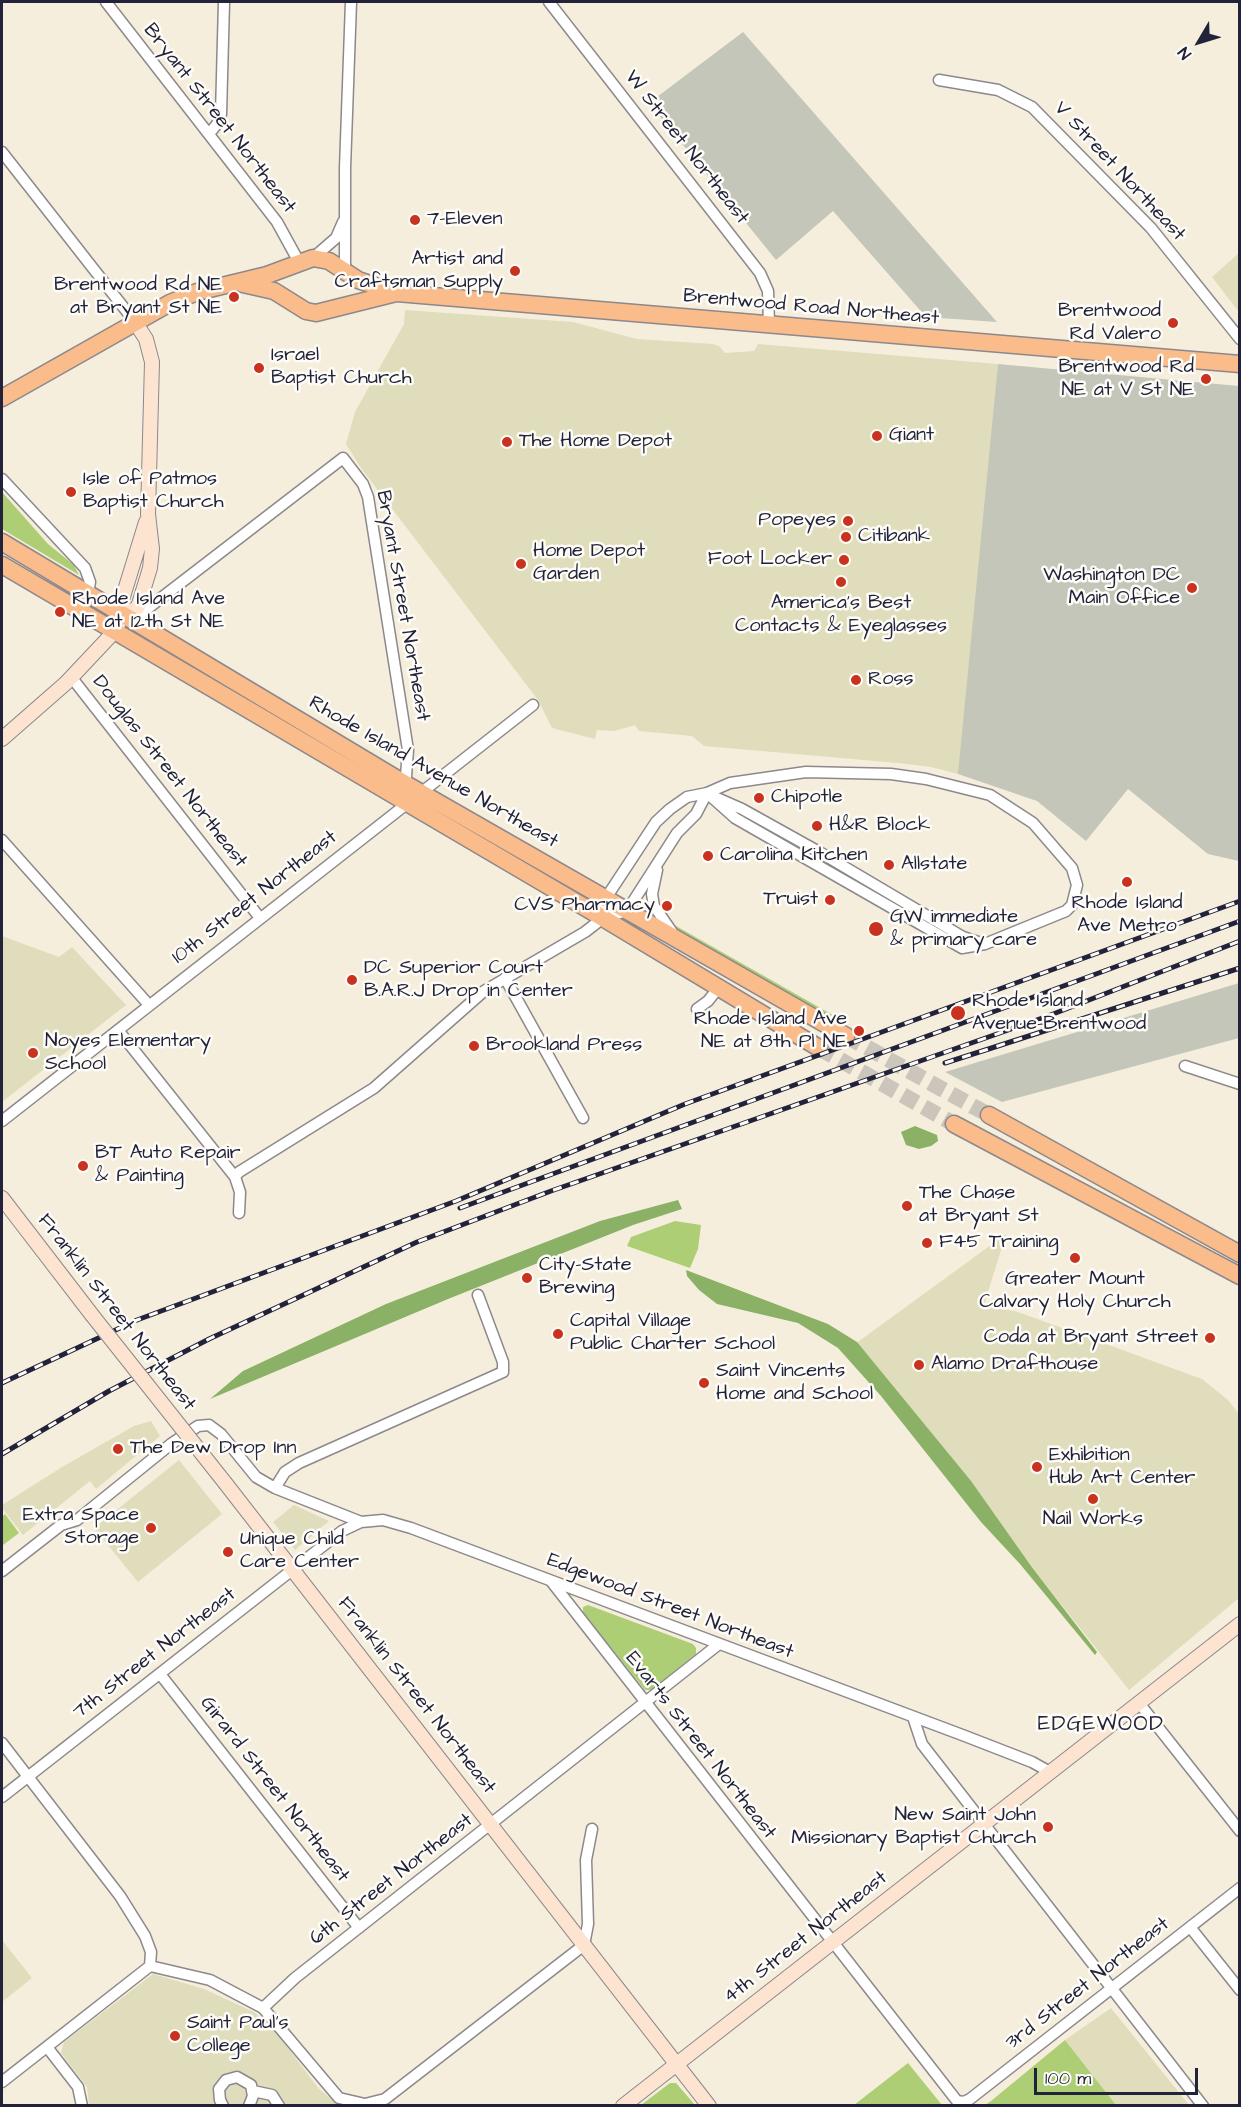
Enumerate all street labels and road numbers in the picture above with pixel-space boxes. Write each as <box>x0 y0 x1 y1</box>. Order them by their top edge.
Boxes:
street label: Bryant Street Northeast <box>137 19 301 219</box>
street label: W Street Northeast <box>619 66 753 230</box>
street label: V Street Northeast <box>1048 97 1190 247</box>
street label: Brentwood Road Northeast <box>682 285 940 331</box>
street label: Bryant Street Northeast <box>370 489 434 723</box>
street label: Douglas Street Northeast <box>86 671 252 873</box>
street label: Rhode Island Avenue Northeast <box>304 692 562 854</box>
street label: 10th Street Northeast <box>168 826 342 970</box>
street label: Franklin Street Northeast <box>32 1210 200 1416</box>
street label: Edgewood Street Northeast <box>543 1549 797 1665</box>
street label: 7th Street Northeast <box>69 1583 241 1725</box>
street label: Franklin Street Northeast <box>332 1593 500 1799</box>
street label: Evarts Street Northeast <box>619 1648 781 1844</box>
street label: Girard Street Northeast <box>194 1692 354 1888</box>
street label: 6th Street Northeast <box>306 1809 478 1951</box>
street label: 4th Street Northeast <box>719 1867 893 2009</box>
street label: 3rd Street Northeast <box>1001 1913 1175 2055</box>

